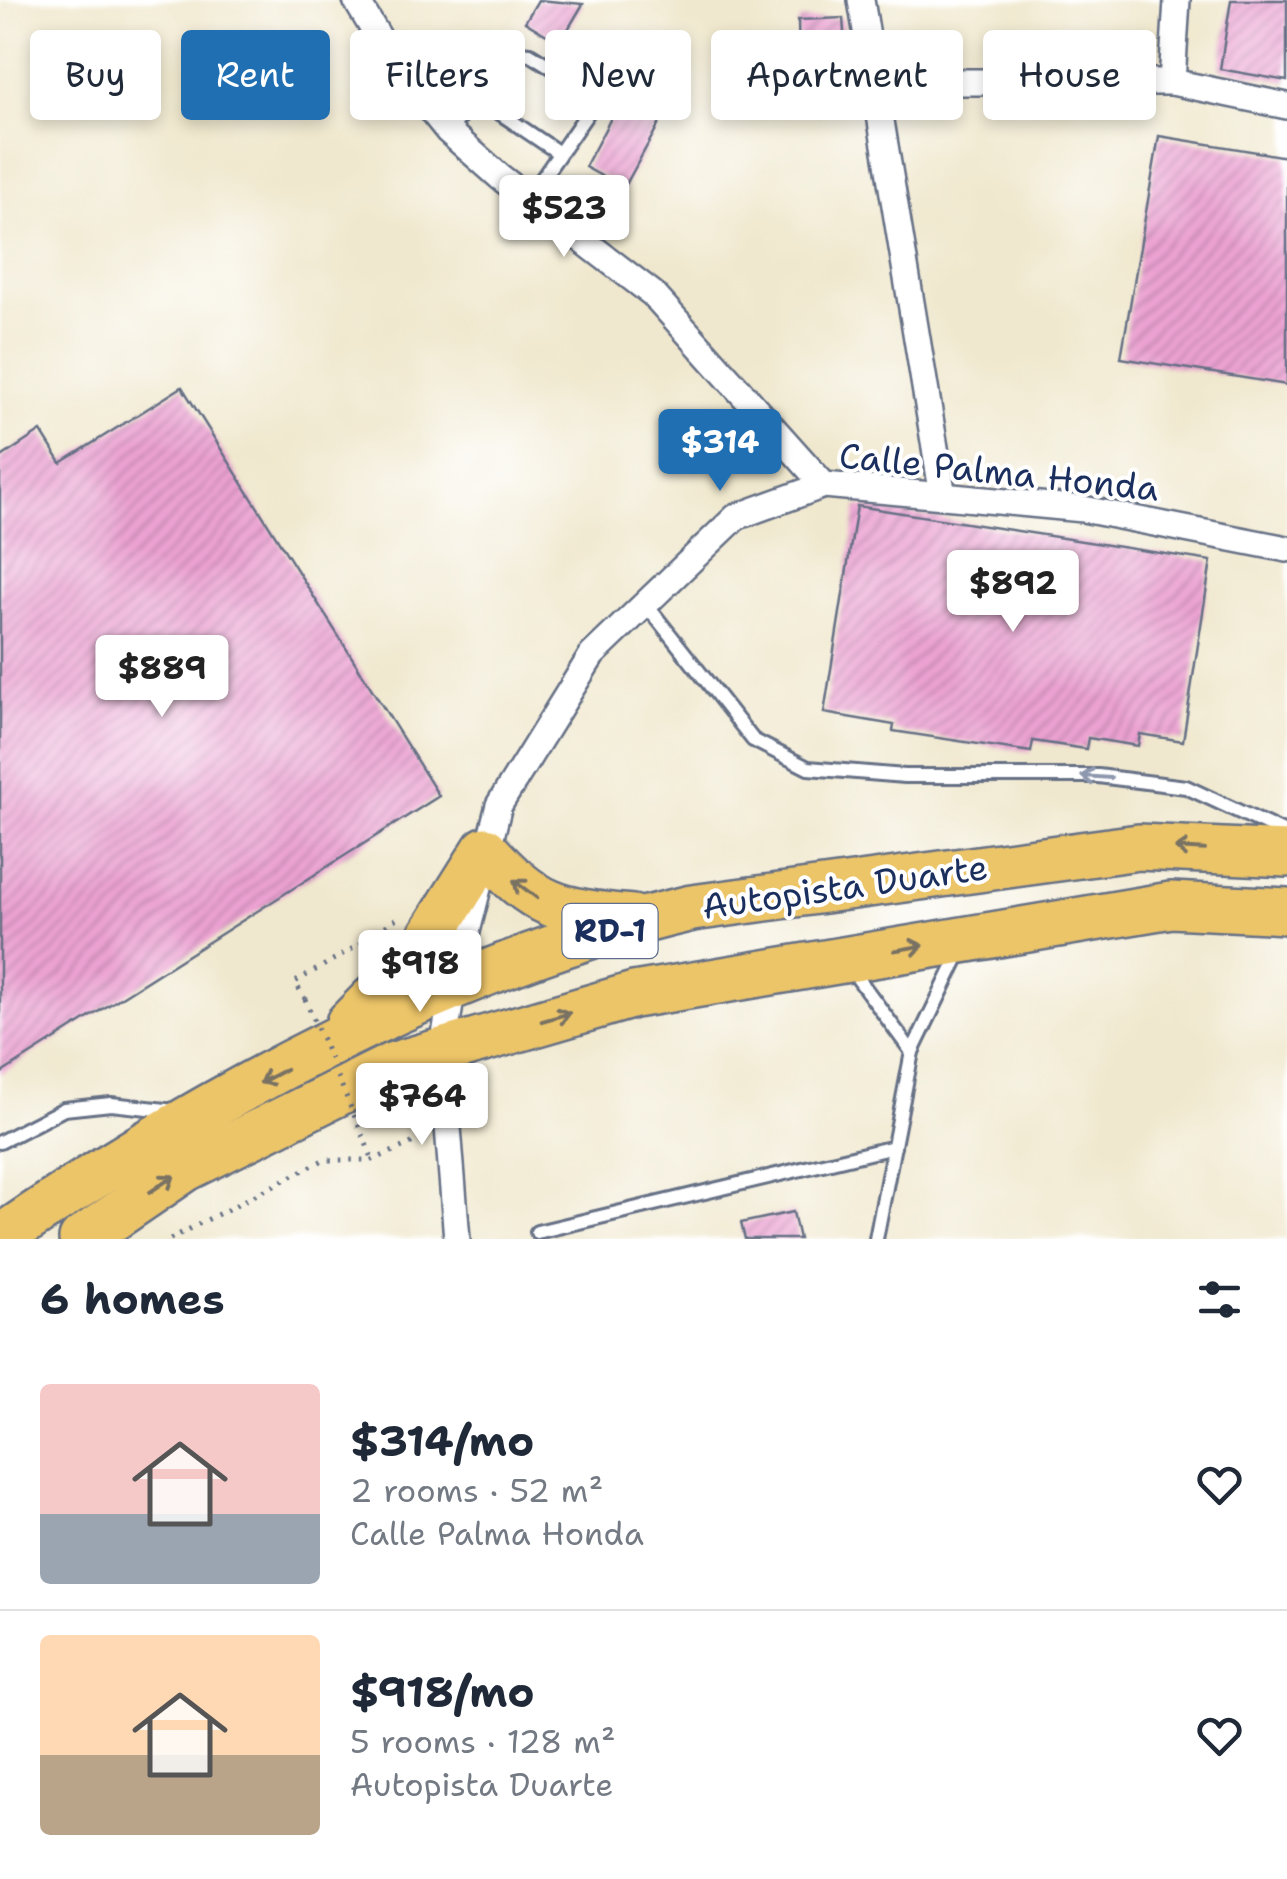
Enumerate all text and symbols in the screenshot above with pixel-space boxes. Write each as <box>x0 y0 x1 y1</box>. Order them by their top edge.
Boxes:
chip: Buy <box>30 30 161 120</box>
chip: Rent <box>181 30 330 120</box>
chip: Filters <box>350 30 525 120</box>
chip: New <box>545 30 691 120</box>
chip: Apartment <box>711 30 963 120</box>
chip: House <box>983 30 1156 120</box>
pin: $523 <box>505 175 623 260</box>
text: $523 <box>521 186 607 229</box>
pin: $314 <box>661 409 779 494</box>
text: $314 <box>680 420 760 463</box>
street label: Calle Palma Honda <box>837 431 1162 512</box>
pin: $892 <box>954 550 1072 635</box>
text: $892 <box>969 561 1057 604</box>
pin: $889 <box>103 635 221 720</box>
text: $889 <box>117 646 207 689</box>
one-way arrow <box>1080 767 1112 786</box>
one-way arrow <box>1174 839 1206 858</box>
street label: Autopista Duarte <box>699 843 991 930</box>
one-way arrow <box>512 878 538 900</box>
road number: RD-1 <box>562 904 658 958</box>
pin: $918 <box>361 930 479 1015</box>
one-way arrow <box>892 938 925 957</box>
text: $918 <box>380 941 460 984</box>
one-way arrow <box>540 1006 571 1025</box>
pin: $764 <box>363 1063 481 1148</box>
one-way arrow <box>258 1067 288 1087</box>
text: $764 <box>378 1074 466 1117</box>
one-way arrow <box>148 1174 176 1195</box>
text: 6 homes <box>40 1271 225 1327</box>
icon: filters <box>1192 1272 1247 1327</box>
text: $314/mo <box>350 1413 534 1469</box>
icon: home <box>120 1424 240 1544</box>
icon: heart <box>1192 1457 1247 1512</box>
text: 2 rooms · 52 m² <box>350 1469 603 1512</box>
text: Calle Palma Honda <box>350 1512 644 1555</box>
text: $918/mo <box>350 1664 535 1720</box>
icon: home <box>120 1675 240 1795</box>
icon: heart <box>1192 1708 1247 1763</box>
text: 5 rooms · 128 m² <box>350 1720 616 1763</box>
text: Autopista Duarte <box>350 1763 613 1806</box>

